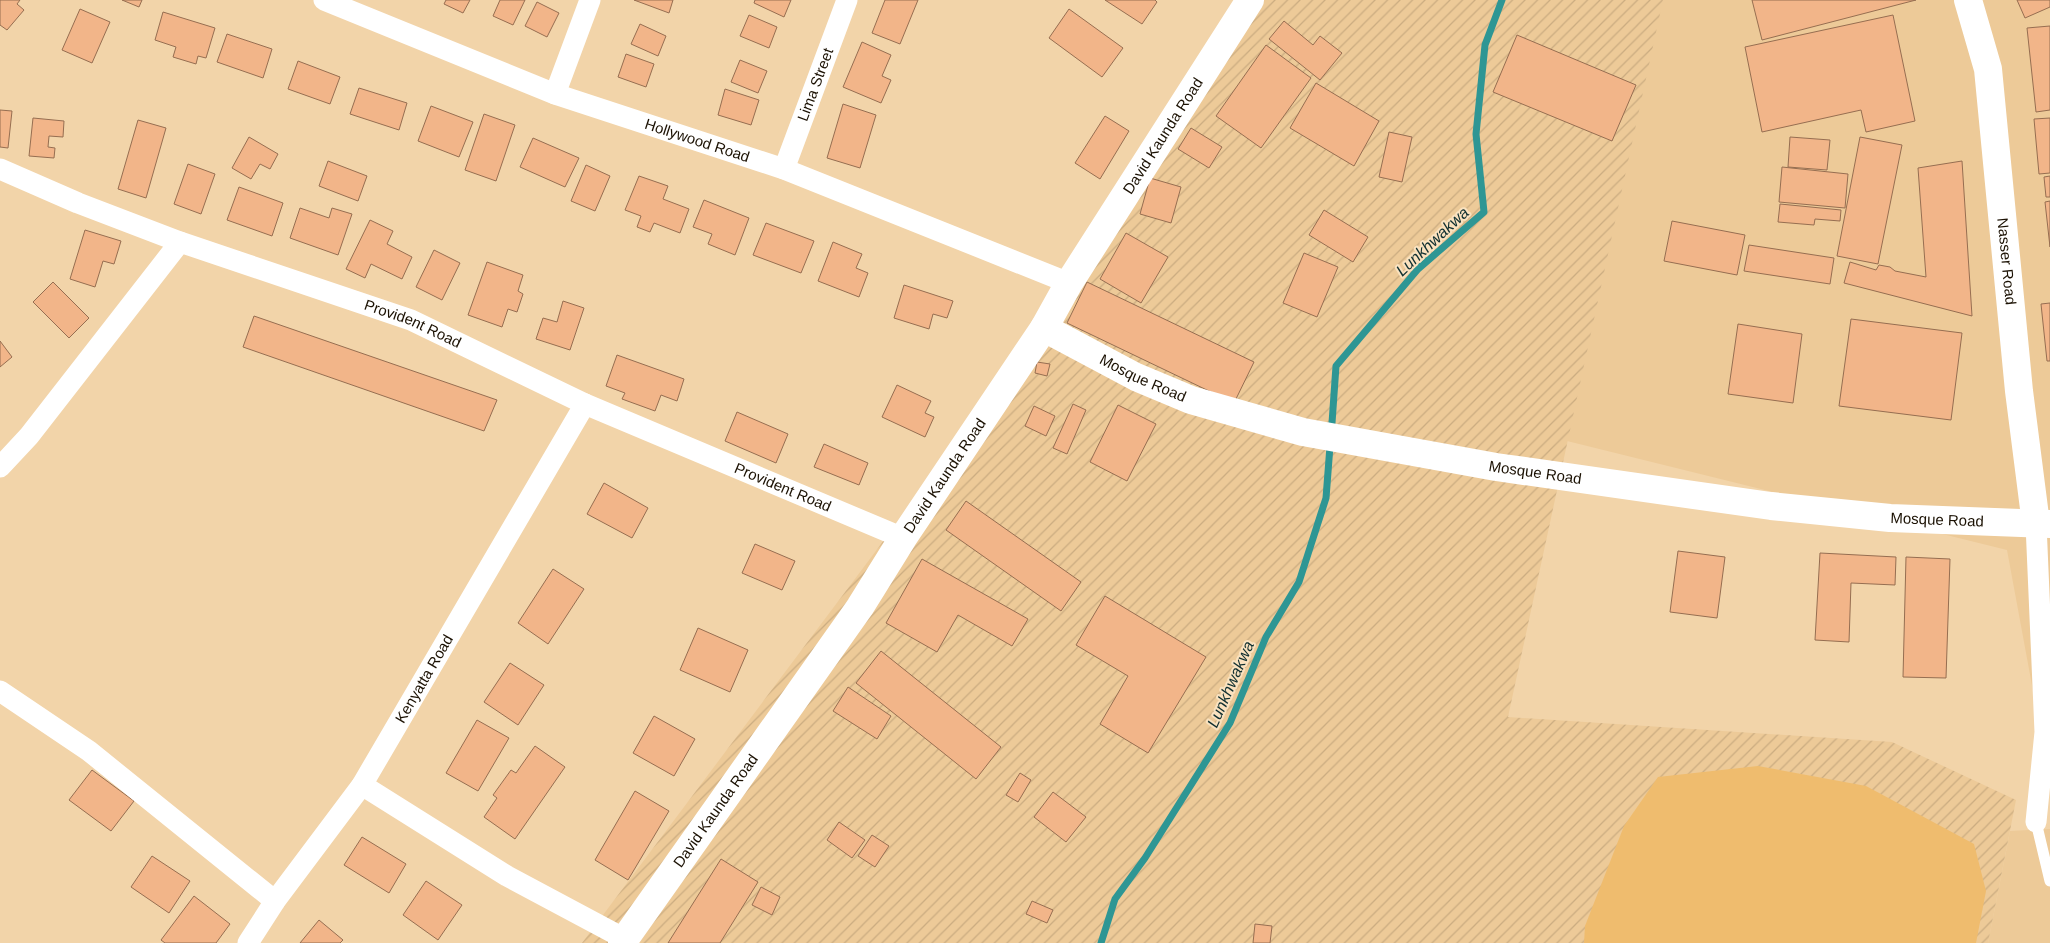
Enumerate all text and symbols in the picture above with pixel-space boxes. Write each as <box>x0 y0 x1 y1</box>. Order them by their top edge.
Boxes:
street label: Lima Street <box>794 45 837 123</box>
street label: David Kaunda Road <box>1119 75 1206 197</box>
street label: Hollywood Road <box>643 115 752 165</box>
water label: Lunkhwakwa <box>1393 204 1472 279</box>
street label: Nasser Road <box>1994 217 2020 306</box>
street label: Provident Road <box>362 296 464 351</box>
street label: Mosque Road <box>1097 350 1189 405</box>
street label: David Kaunda Road <box>900 415 989 536</box>
street label: Mosque Road <box>1487 457 1583 487</box>
street label: Provident Road <box>732 459 834 515</box>
street label: Mosque Road <box>1890 509 1984 530</box>
street label: Kenyatta Road <box>391 631 456 726</box>
water label: Lunkhwakwa <box>1204 638 1257 730</box>
street label: David Kaunda Road <box>669 751 761 870</box>

